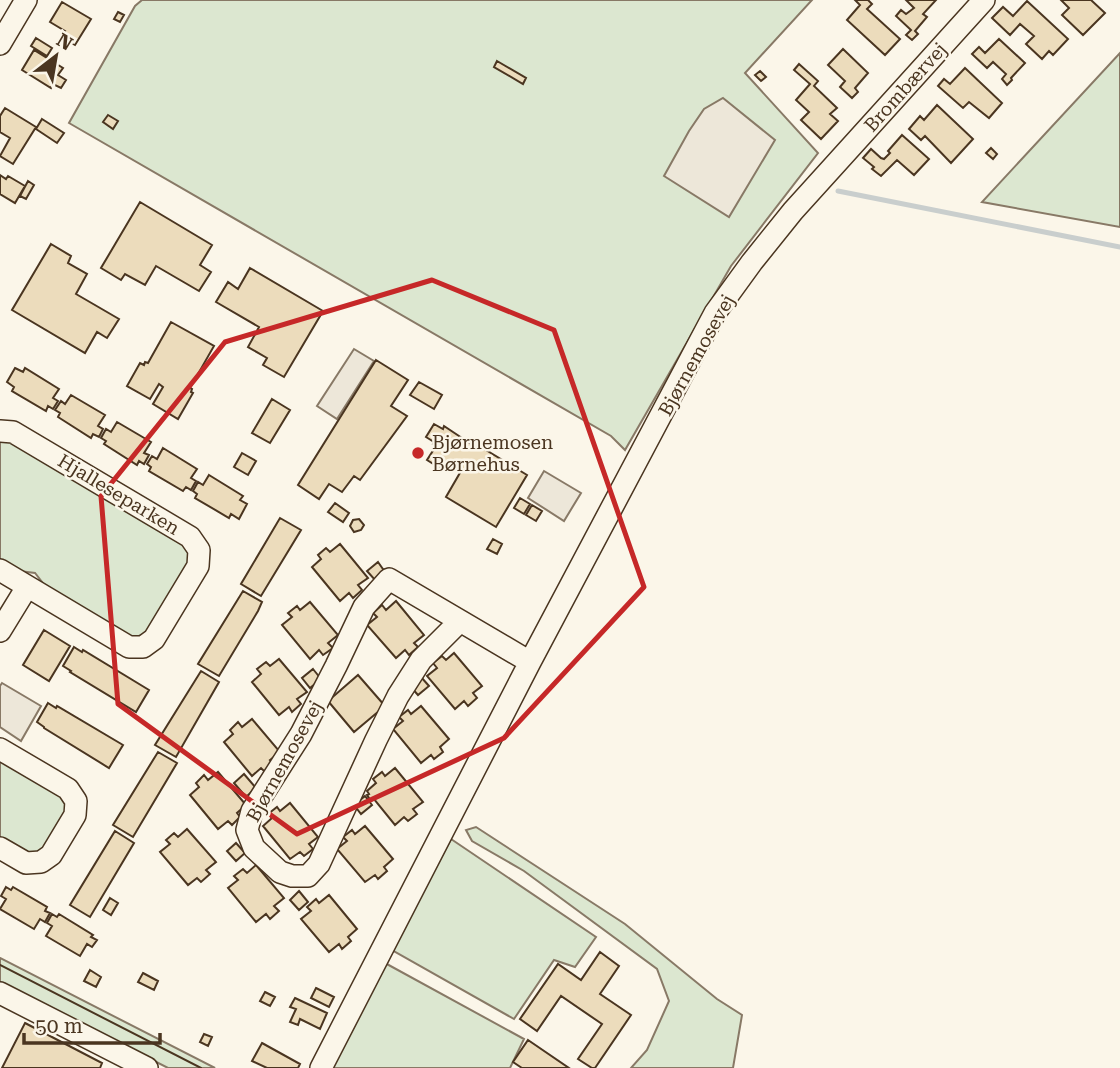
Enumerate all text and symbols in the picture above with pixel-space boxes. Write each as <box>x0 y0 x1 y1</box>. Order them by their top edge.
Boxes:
north arrow <box>21 21 91 91</box>
text: N <box>52 28 77 56</box>
street label: Brombærvej <box>859 38 951 137</box>
street label: Bjørnemosevej <box>654 290 739 420</box>
place label: Bjørnemosen Børnehus <box>432 431 553 476</box>
marker: Bjørnemosen Børnehus <box>410 445 426 461</box>
street label: Hjalleseparken <box>54 449 184 540</box>
street label: Bjørnemosevej <box>242 696 327 826</box>
scale bar <box>24 1002 161 1046</box>
text: 50 m <box>35 1014 83 1038</box>

